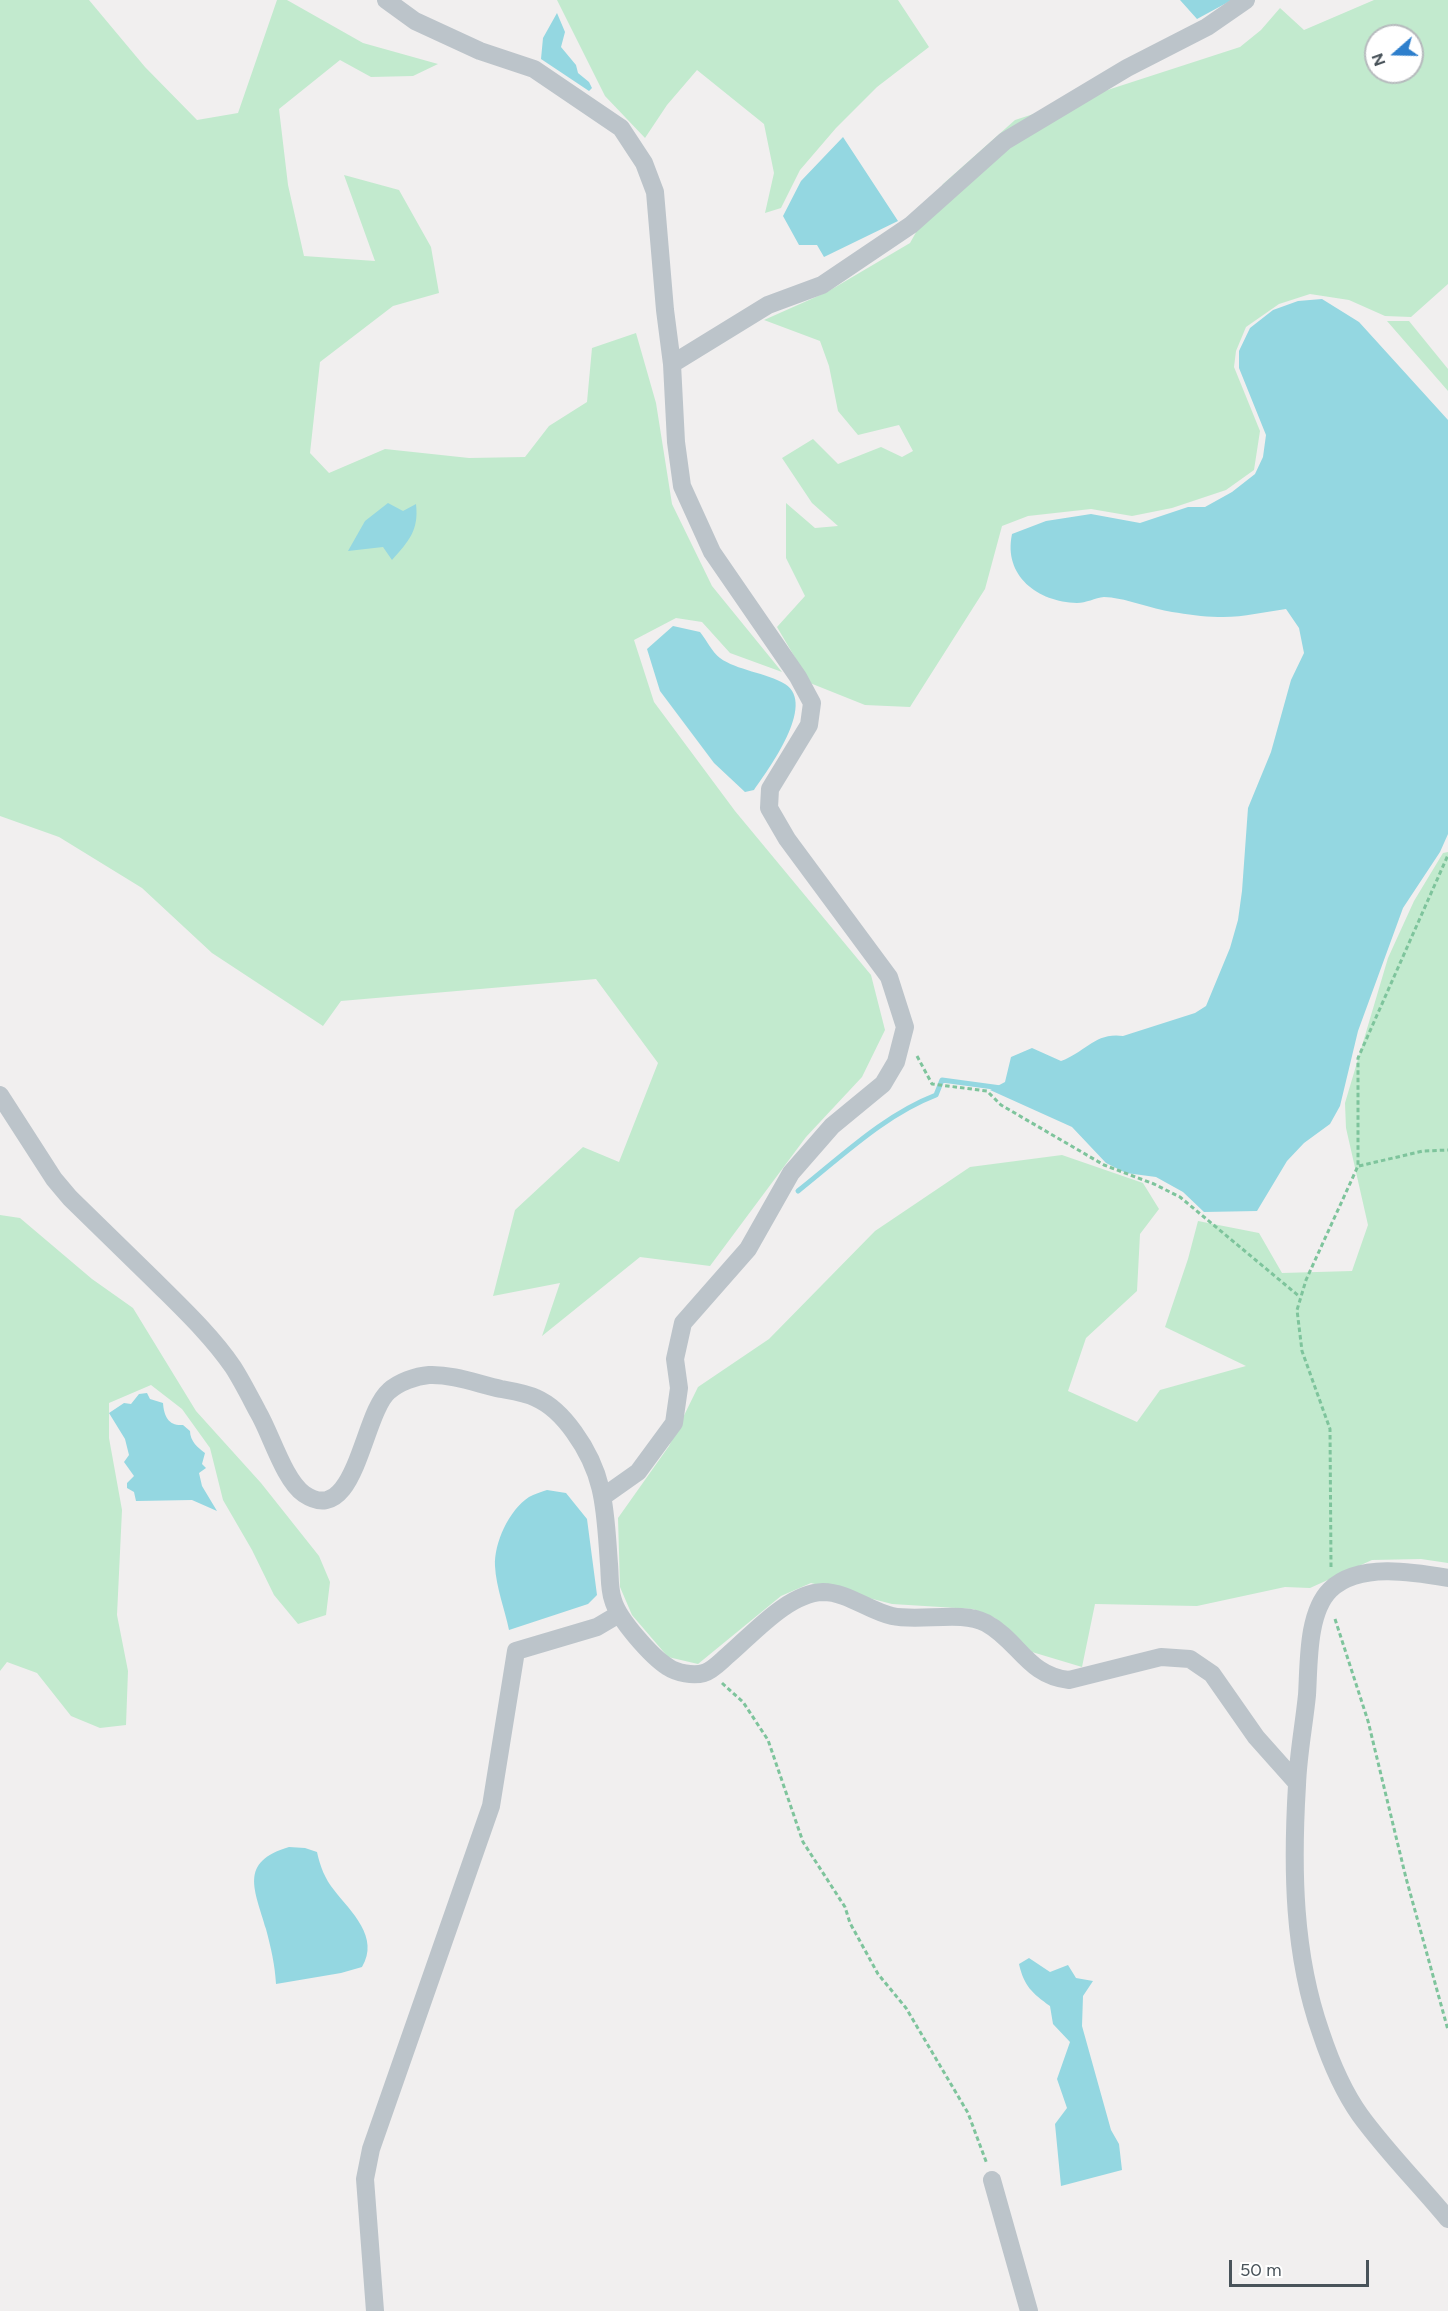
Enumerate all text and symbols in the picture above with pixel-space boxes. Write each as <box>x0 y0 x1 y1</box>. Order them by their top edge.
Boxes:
north arrow <box>1364 24 1424 84</box>
text: N <box>1367 51 1390 69</box>
scale bar <box>1232 2248 1372 2286</box>
text: 50 m <box>1240 2259 1282 2281</box>

